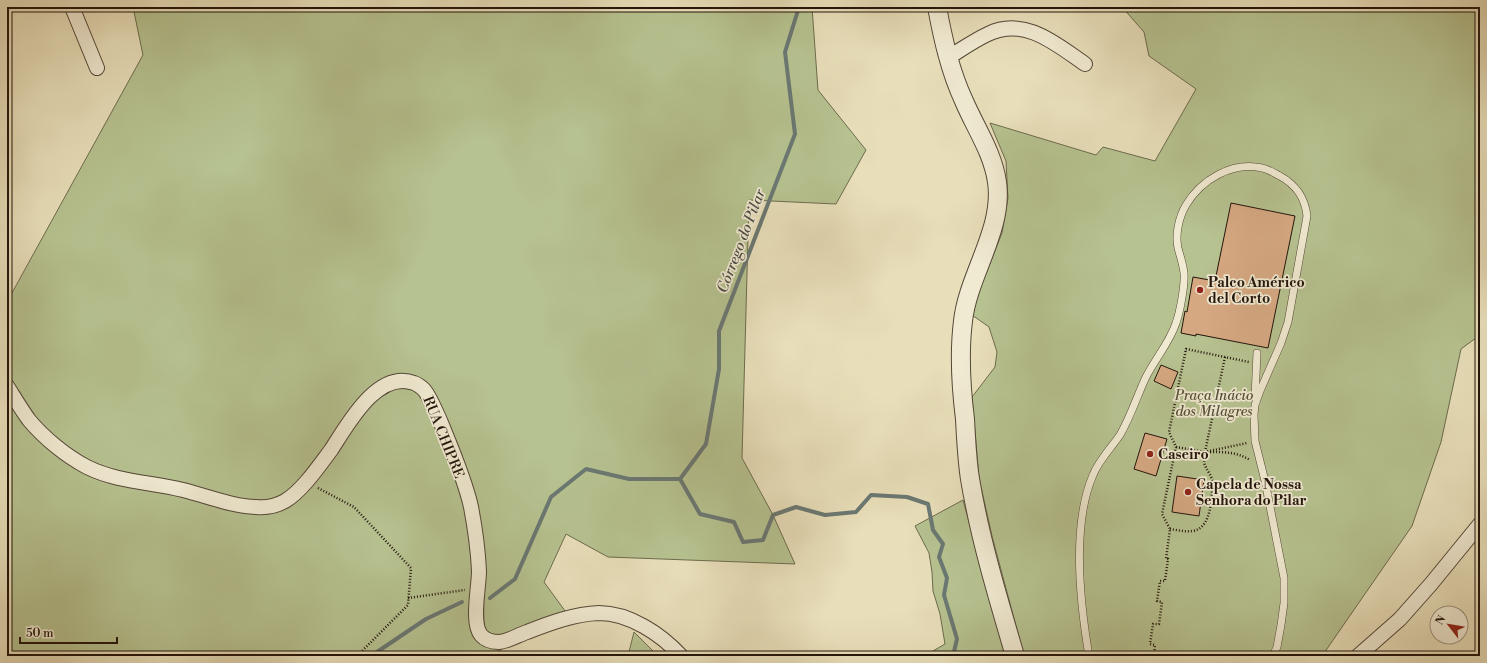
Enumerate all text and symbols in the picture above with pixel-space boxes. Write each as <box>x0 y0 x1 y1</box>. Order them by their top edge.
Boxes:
water label: Córrego do Pilar <box>713 186 770 296</box>
place label: Palco Américo del Corto <box>1208 274 1305 308</box>
marker: Palco Américo del Corto <box>1195 285 1205 295</box>
park label: Praça Inácio dos Milagres <box>1174 387 1253 421</box>
street label: RUA CHIPRE <box>418 394 468 481</box>
place label: Caseiro <box>1158 446 1209 464</box>
marker: Caseiro <box>1145 449 1155 459</box>
place label: Capela de Nossa Senhora do Pilar <box>1196 476 1307 510</box>
marker: Capela de Nossa Senhora do Pilar <box>1183 487 1193 497</box>
north arrow <box>1429 605 1469 645</box>
text: N <box>1433 613 1450 628</box>
scale bar <box>20 619 117 645</box>
text: 50 m <box>26 626 54 641</box>

